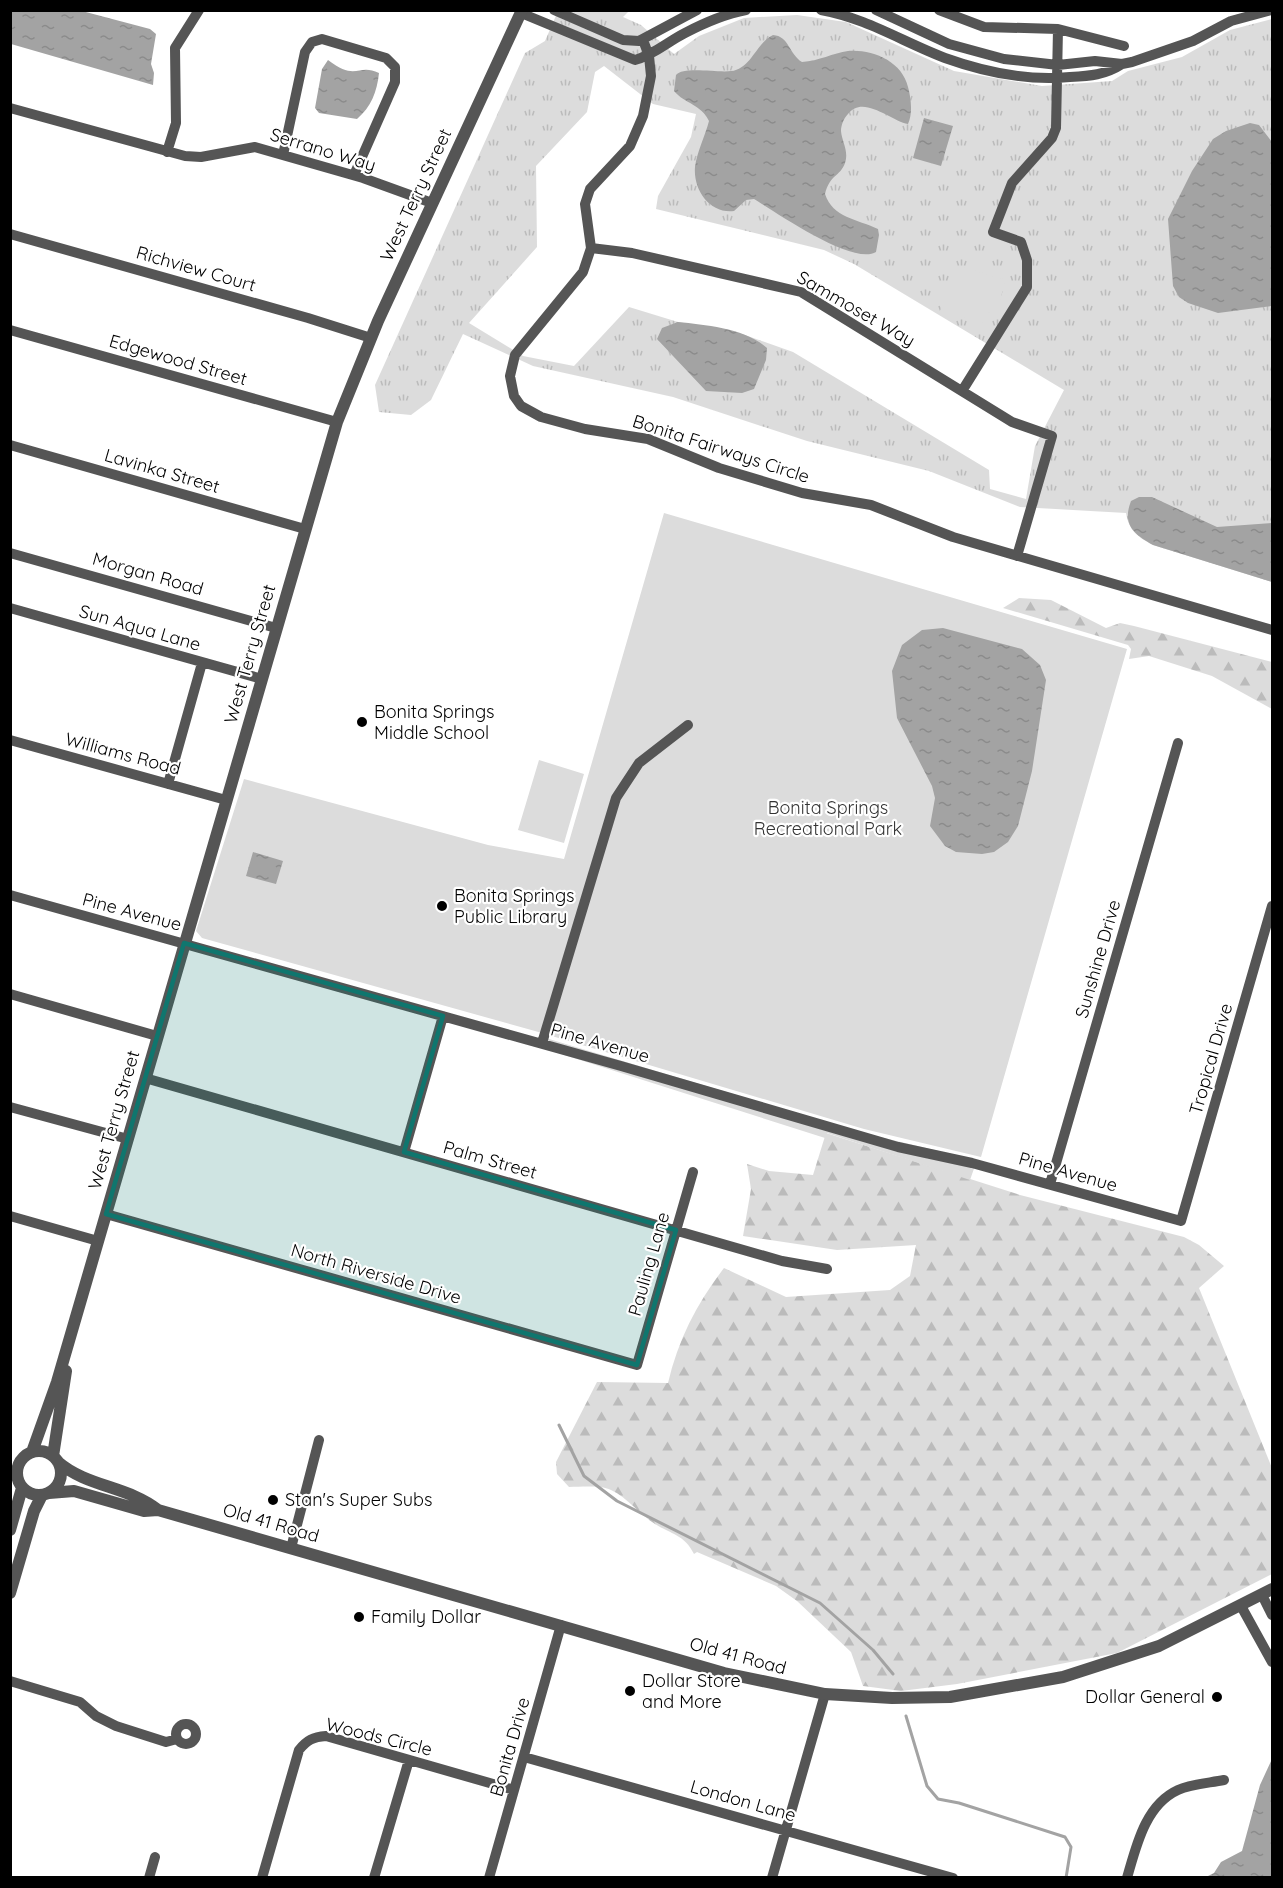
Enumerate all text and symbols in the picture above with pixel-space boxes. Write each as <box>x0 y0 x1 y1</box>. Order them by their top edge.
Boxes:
street label: Serrano Way <box>267 123 379 177</box>
street label: West Terry Street <box>375 125 456 265</box>
street label: Richview Court <box>134 240 259 297</box>
street label: Sammoset Way <box>793 265 919 352</box>
street label: Edgewood Street <box>107 329 250 390</box>
street label: Bonita Fairways Circle <box>630 409 813 488</box>
street label: Lavinka Street <box>102 443 222 498</box>
street label: Morgan Road <box>90 547 206 600</box>
street label: West Terry Street <box>219 582 280 726</box>
street label: Sun Aqua Lane <box>77 599 204 656</box>
place label: Bonita Springs Middle School <box>374 700 494 744</box>
marker: Bonita Springs Middle School <box>355 715 369 729</box>
street label: Williams Road <box>63 727 183 780</box>
park label: Bonita Springs Recreational Park <box>754 796 902 840</box>
place label: Bonita Springs Public Library <box>454 884 574 928</box>
street label: Pine Avenue <box>80 887 184 936</box>
street label: Sunshine Drive <box>1070 897 1125 1021</box>
marker: Bonita Springs Public Library <box>435 899 449 913</box>
street label: Tropical Drive <box>1184 1001 1237 1117</box>
street label: Pine Avenue <box>548 1017 652 1068</box>
street label: West Terry Street <box>83 1048 144 1192</box>
street label: Palm Street <box>441 1135 540 1184</box>
street label: Pine Avenue <box>1016 1146 1120 1197</box>
street label: Pauling Lane <box>623 1209 674 1319</box>
street label: North Riverside Drive <box>288 1238 464 1309</box>
place label: Stan's Super Subs <box>285 1488 432 1511</box>
marker: Stan's Super Subs <box>266 1493 280 1507</box>
street label: Old 41 Road <box>220 1498 322 1547</box>
place label: Family Dollar <box>371 1605 481 1628</box>
marker: Family Dollar <box>352 1610 366 1624</box>
street label: Old 41 Road <box>687 1632 789 1679</box>
place label: Dollar Store and More <box>642 1669 741 1713</box>
marker: Dollar Store and More <box>623 1684 637 1698</box>
place label: Dollar General <box>1085 1685 1205 1708</box>
marker: Dollar General <box>1210 1690 1224 1704</box>
street label: Bonita Drive <box>484 1695 535 1799</box>
street label: Woods Circle <box>324 1712 435 1761</box>
street label: London Lane <box>688 1774 799 1827</box>

